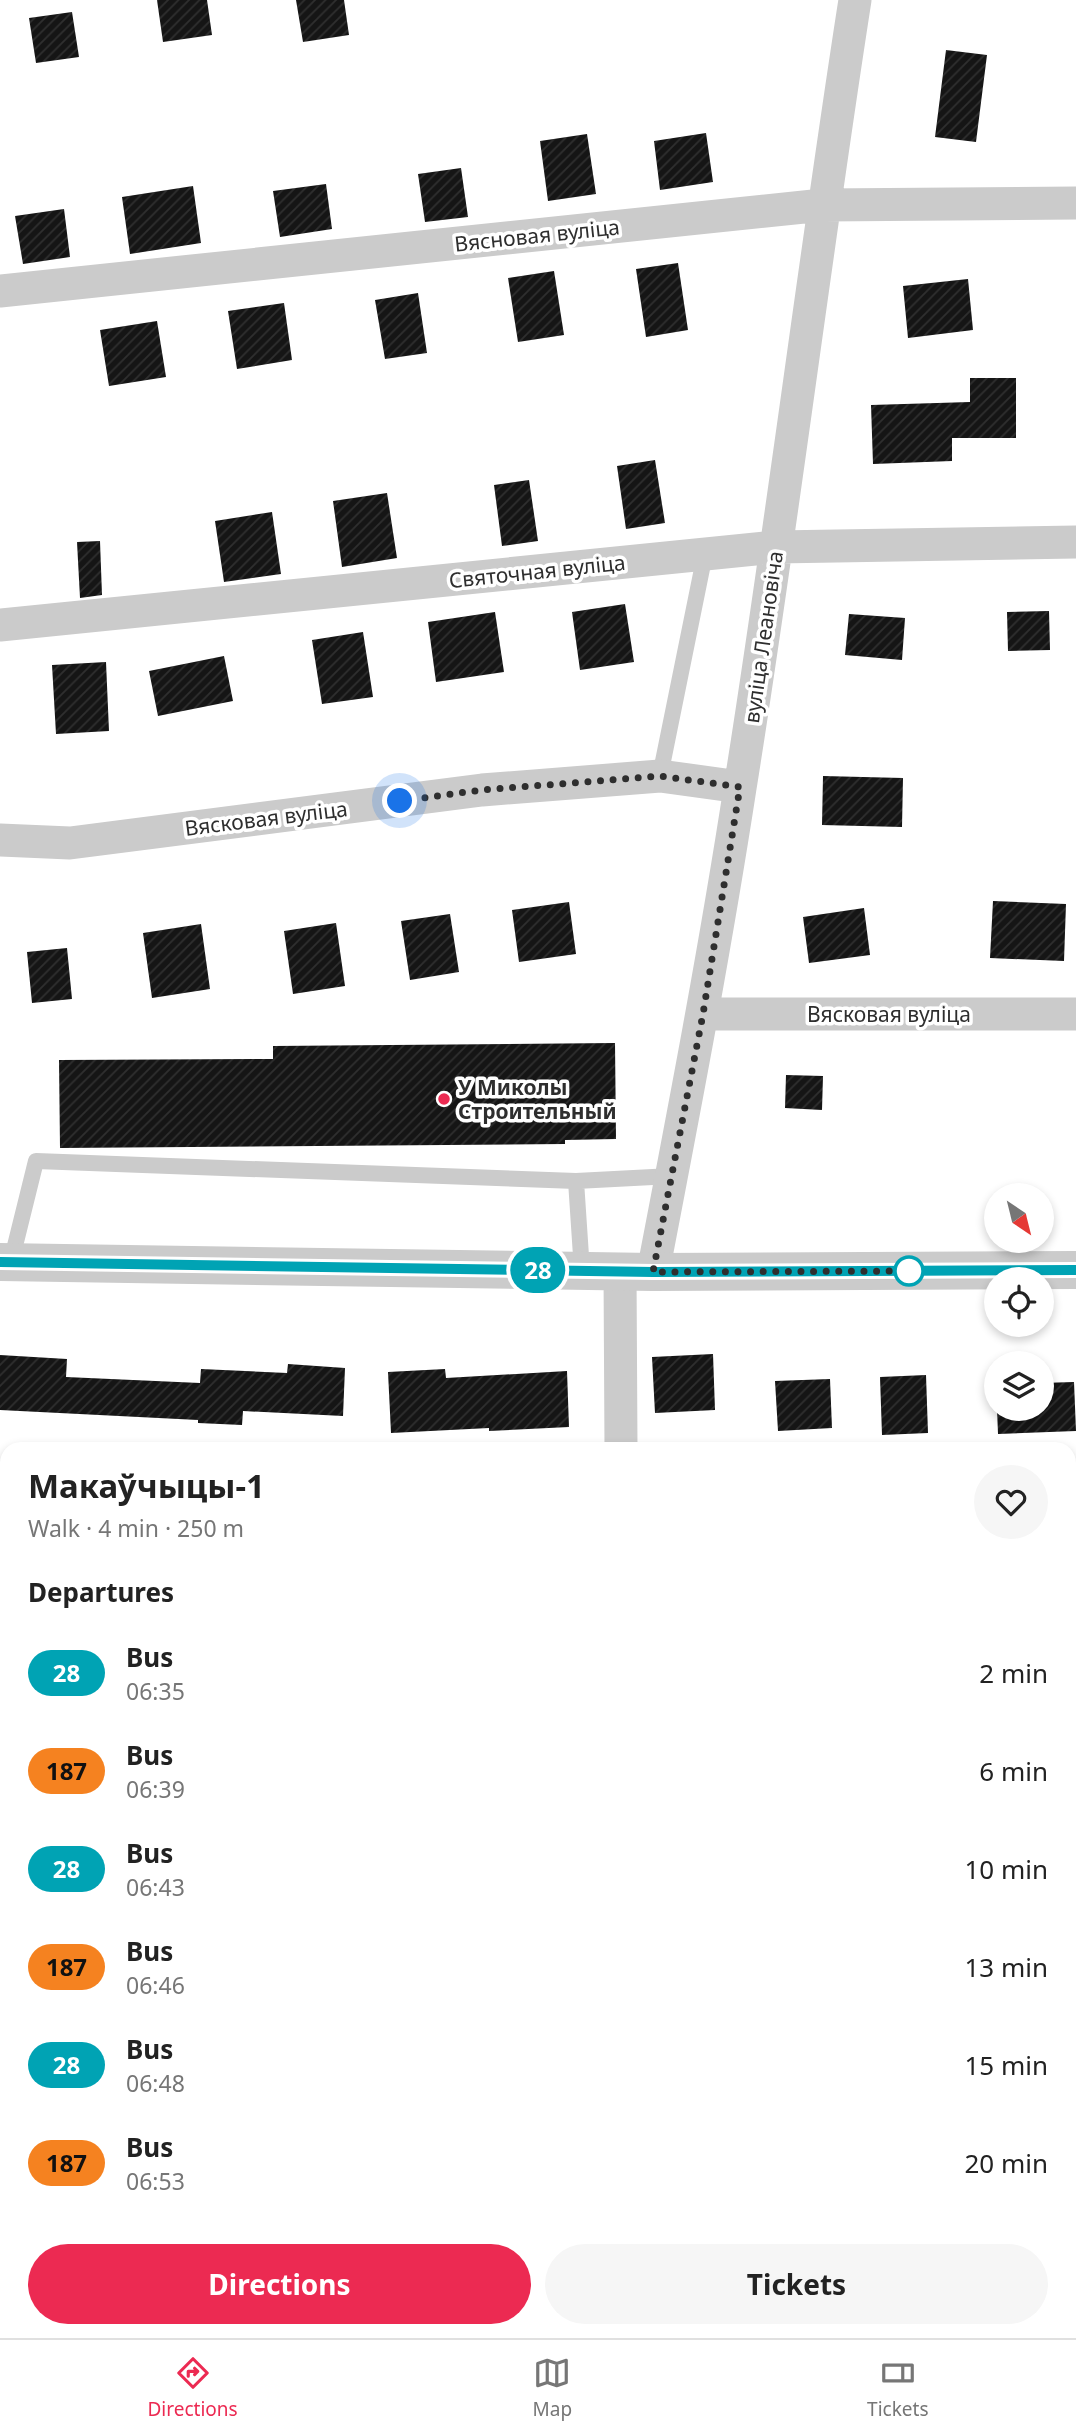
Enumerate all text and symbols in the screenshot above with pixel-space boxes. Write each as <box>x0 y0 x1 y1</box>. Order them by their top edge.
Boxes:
street label: Вясновая вуліца <box>453 212 621 258</box>
street label: Святочная вуліца <box>447 548 627 594</box>
street label: вуліца Леановіча <box>737 549 789 725</box>
your location <box>382 783 417 818</box>
street label: Вясковая вуліца <box>183 794 349 842</box>
street label: Вясковая вуліца <box>807 1000 971 1028</box>
place label: У Миколы Строительный <box>458 1073 617 1125</box>
marker: У Миколы Строительный <box>436 1091 452 1107</box>
north arrow <box>984 1183 1054 1253</box>
map controls <box>984 1183 1054 1421</box>
line badge: 28 <box>506 1247 570 1293</box>
text: 28 <box>524 1253 552 1286</box>
unlabelled marker <box>894 1256 924 1286</box>
button: locate <box>984 1267 1054 1337</box>
button: layers <box>984 1351 1054 1421</box>
text: Макаўчыцы-1 <box>28 1463 265 1508</box>
button: heart <box>974 1465 1048 1539</box>
text: Walk · 4 min · 250 m <box>28 1512 244 1544</box>
text: Departures <box>28 1574 174 1610</box>
text: Bus <box>126 1639 173 1675</box>
text: 2 min <box>979 1655 1048 1691</box>
text: 28 <box>53 1656 80 1689</box>
text: 06:35 <box>126 1675 185 1707</box>
text: Bus <box>126 1737 173 1773</box>
text: 6 min <box>979 1753 1048 1789</box>
text: 187 <box>46 1754 87 1787</box>
text: 06:39 <box>126 1773 185 1805</box>
text: Bus <box>126 1835 173 1871</box>
text: 10 min <box>964 1851 1048 1887</box>
text: 28 <box>53 1852 80 1885</box>
text: 06:43 <box>126 1871 185 1903</box>
text: Bus <box>126 1933 173 1969</box>
text: 13 min <box>964 1949 1048 1985</box>
text: 187 <box>46 1950 87 1983</box>
text: 06:46 <box>126 1969 185 2001</box>
text: Bus <box>126 2031 173 2067</box>
text: 15 min <box>964 2047 1048 2083</box>
text: 28 <box>53 2048 80 2081</box>
text: 06:48 <box>126 2067 185 2099</box>
text: Bus <box>126 2129 173 2165</box>
text: 20 min <box>964 2145 1048 2181</box>
text: 187 <box>46 2146 87 2179</box>
text: 06:53 <box>126 2165 185 2197</box>
button: Directions <box>28 2244 531 2324</box>
button: Tickets <box>545 2244 1048 2324</box>
tab: Directions <box>147 2354 238 2422</box>
tab: Map <box>533 2354 572 2422</box>
tab: Tickets <box>867 2354 929 2422</box>

